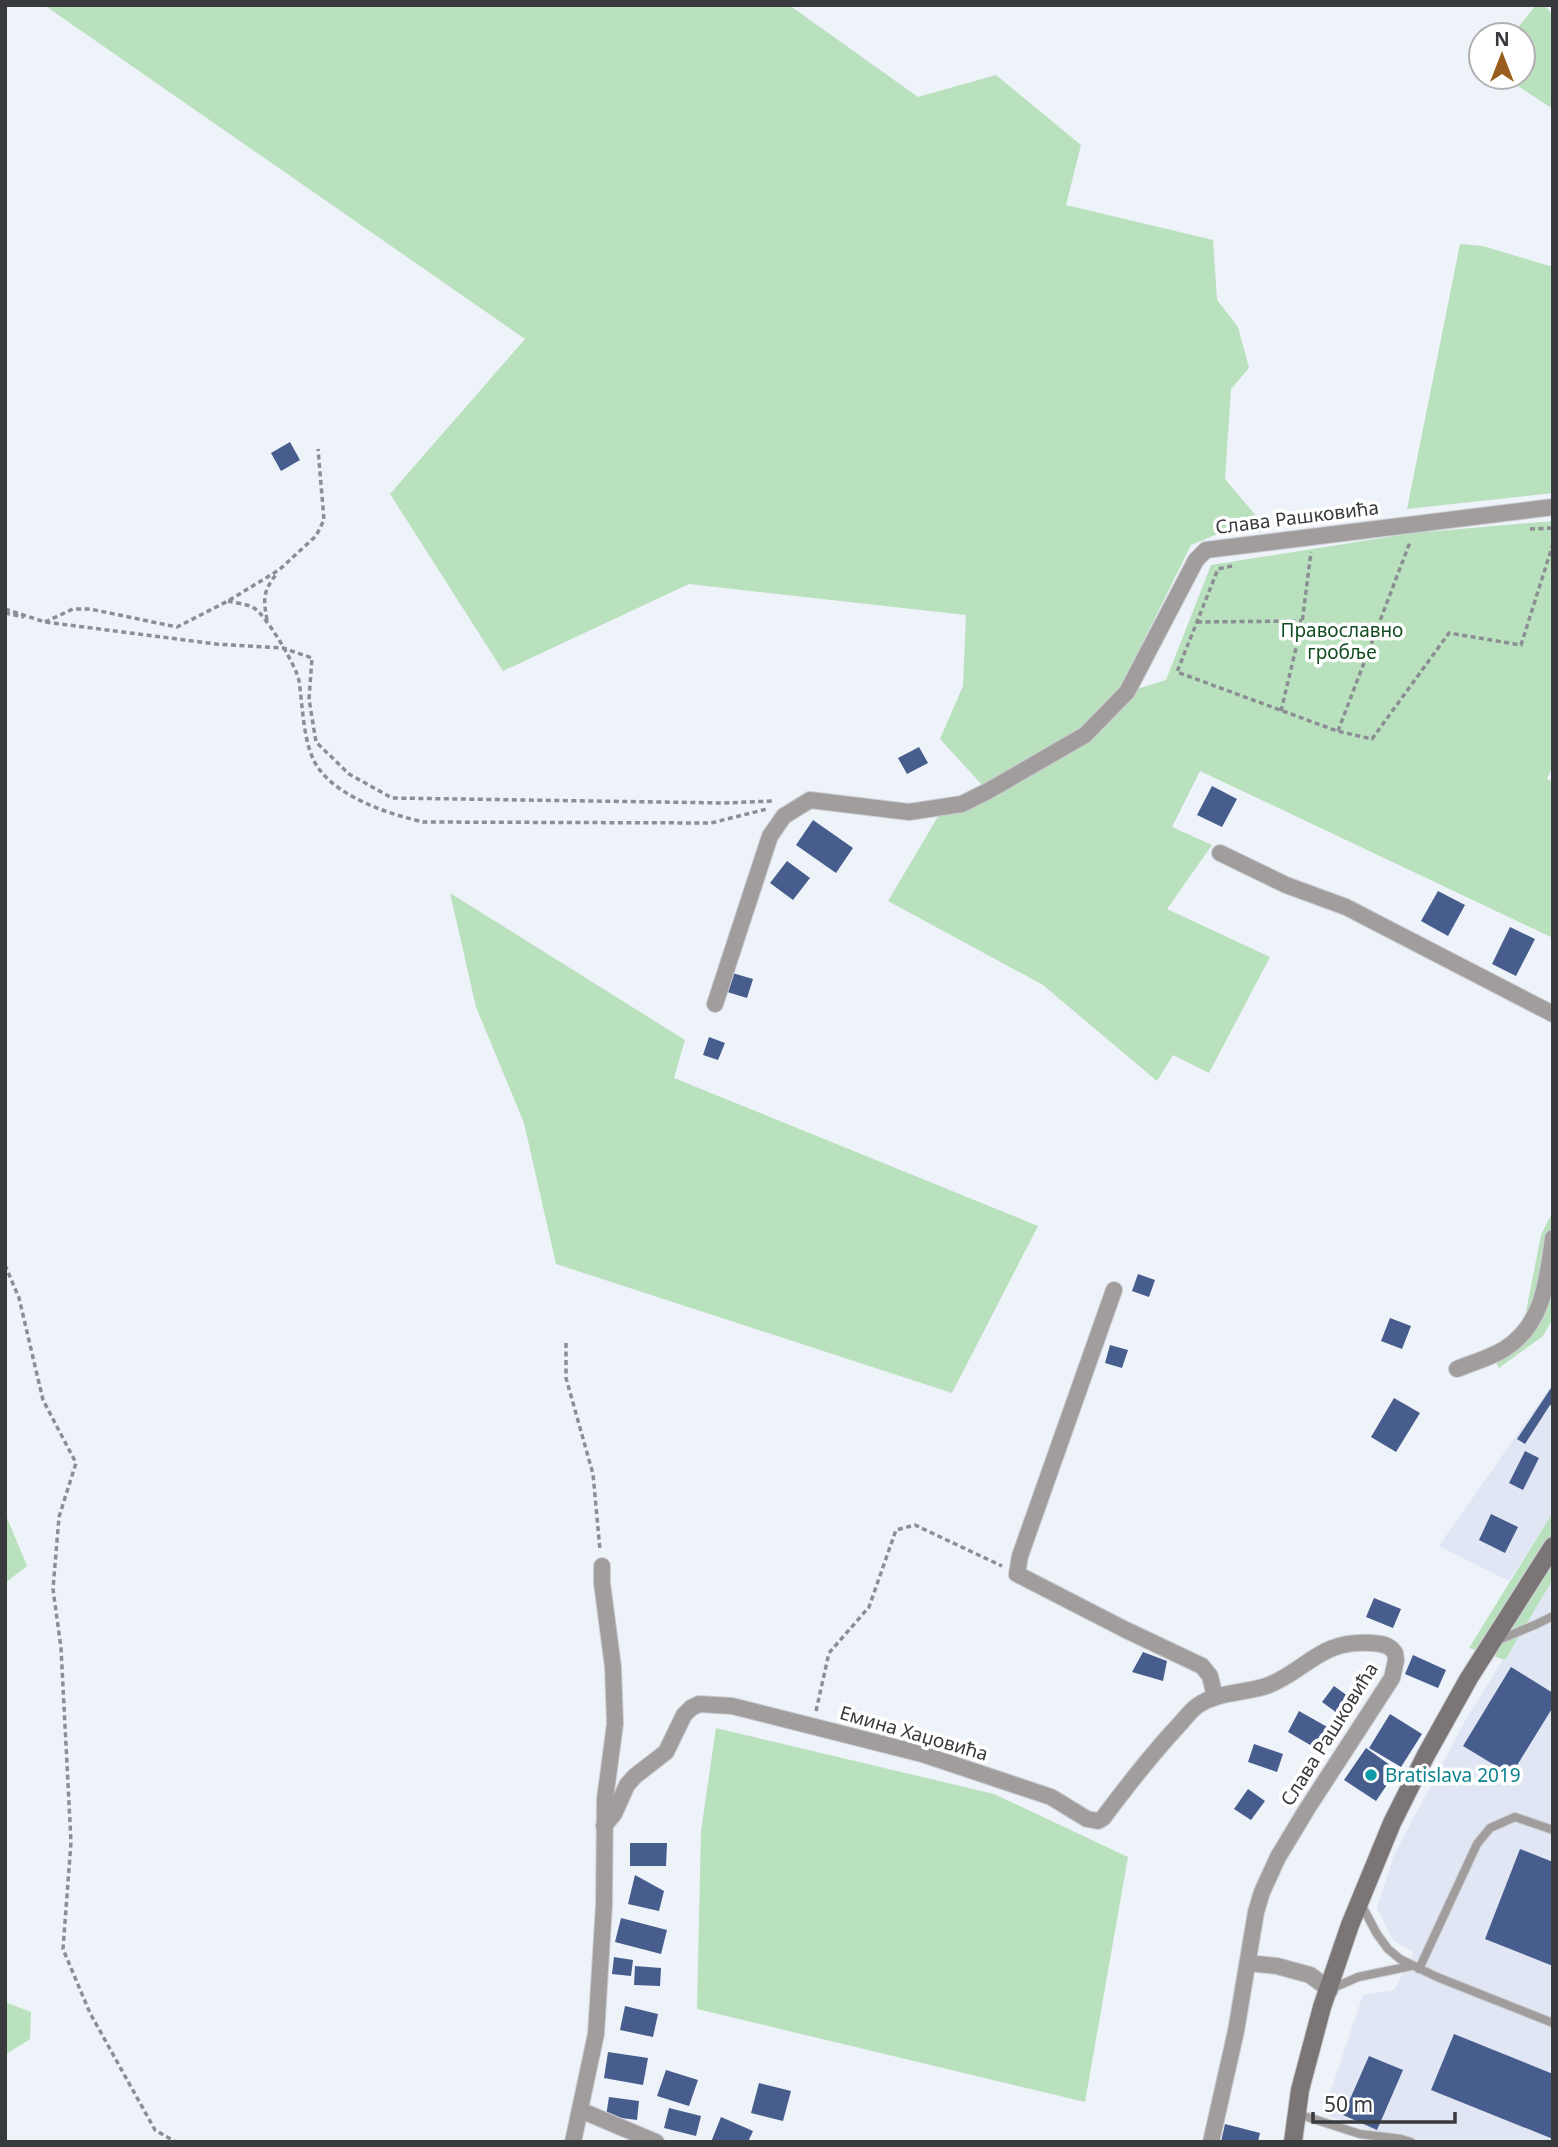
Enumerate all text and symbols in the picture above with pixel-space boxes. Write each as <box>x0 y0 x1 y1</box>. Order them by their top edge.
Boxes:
north arrow <box>1467 21 1537 91</box>
text: N <box>1494 26 1510 52</box>
street label: Слава Рашковића <box>1214 494 1380 540</box>
park label: Православно гробље <box>1281 617 1403 665</box>
street label: Слава Рашковића <box>1274 1657 1384 1811</box>
street label: Емина Хаџовића <box>837 1699 991 1767</box>
place label: Bratislava 2019 <box>1385 1762 1521 1788</box>
marker: Bratislava 2019 <box>1363 1767 1379 1783</box>
scale bar <box>1313 2080 1455 2124</box>
text: 50 m <box>1324 2090 1373 2118</box>

